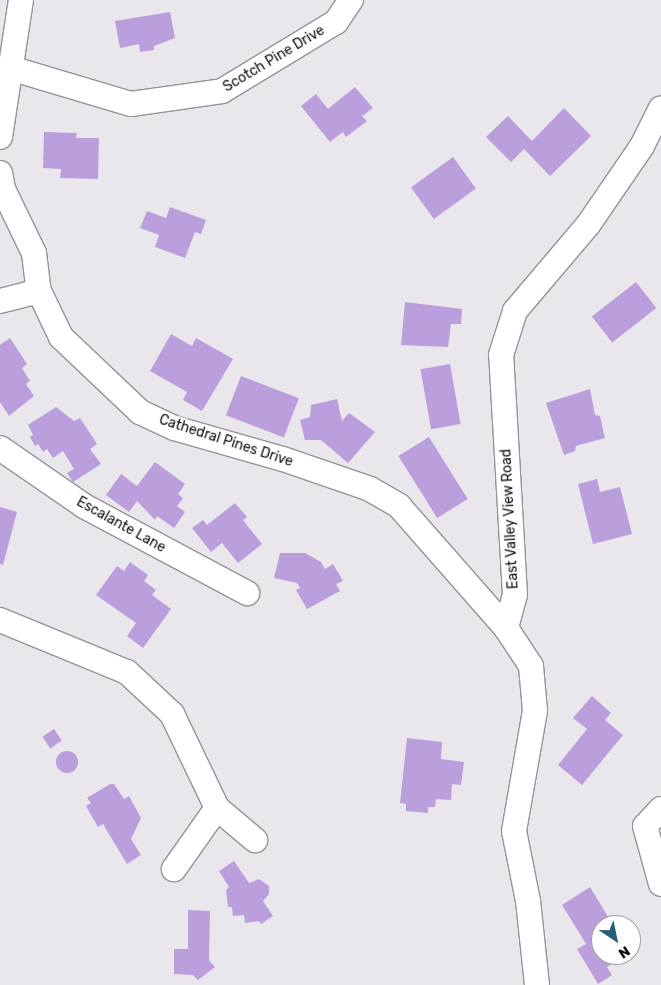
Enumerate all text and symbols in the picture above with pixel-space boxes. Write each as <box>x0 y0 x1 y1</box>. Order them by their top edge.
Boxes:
street label: Scotch Pine Drive <box>220 22 328 96</box>
street label: Cathedral Pines Drive <box>157 411 295 471</box>
street label: East Valley View Road <box>498 448 522 590</box>
street label: Escalante Lane <box>74 494 168 556</box>
north arrow <box>591 915 641 965</box>
text: N <box>615 942 633 962</box>

